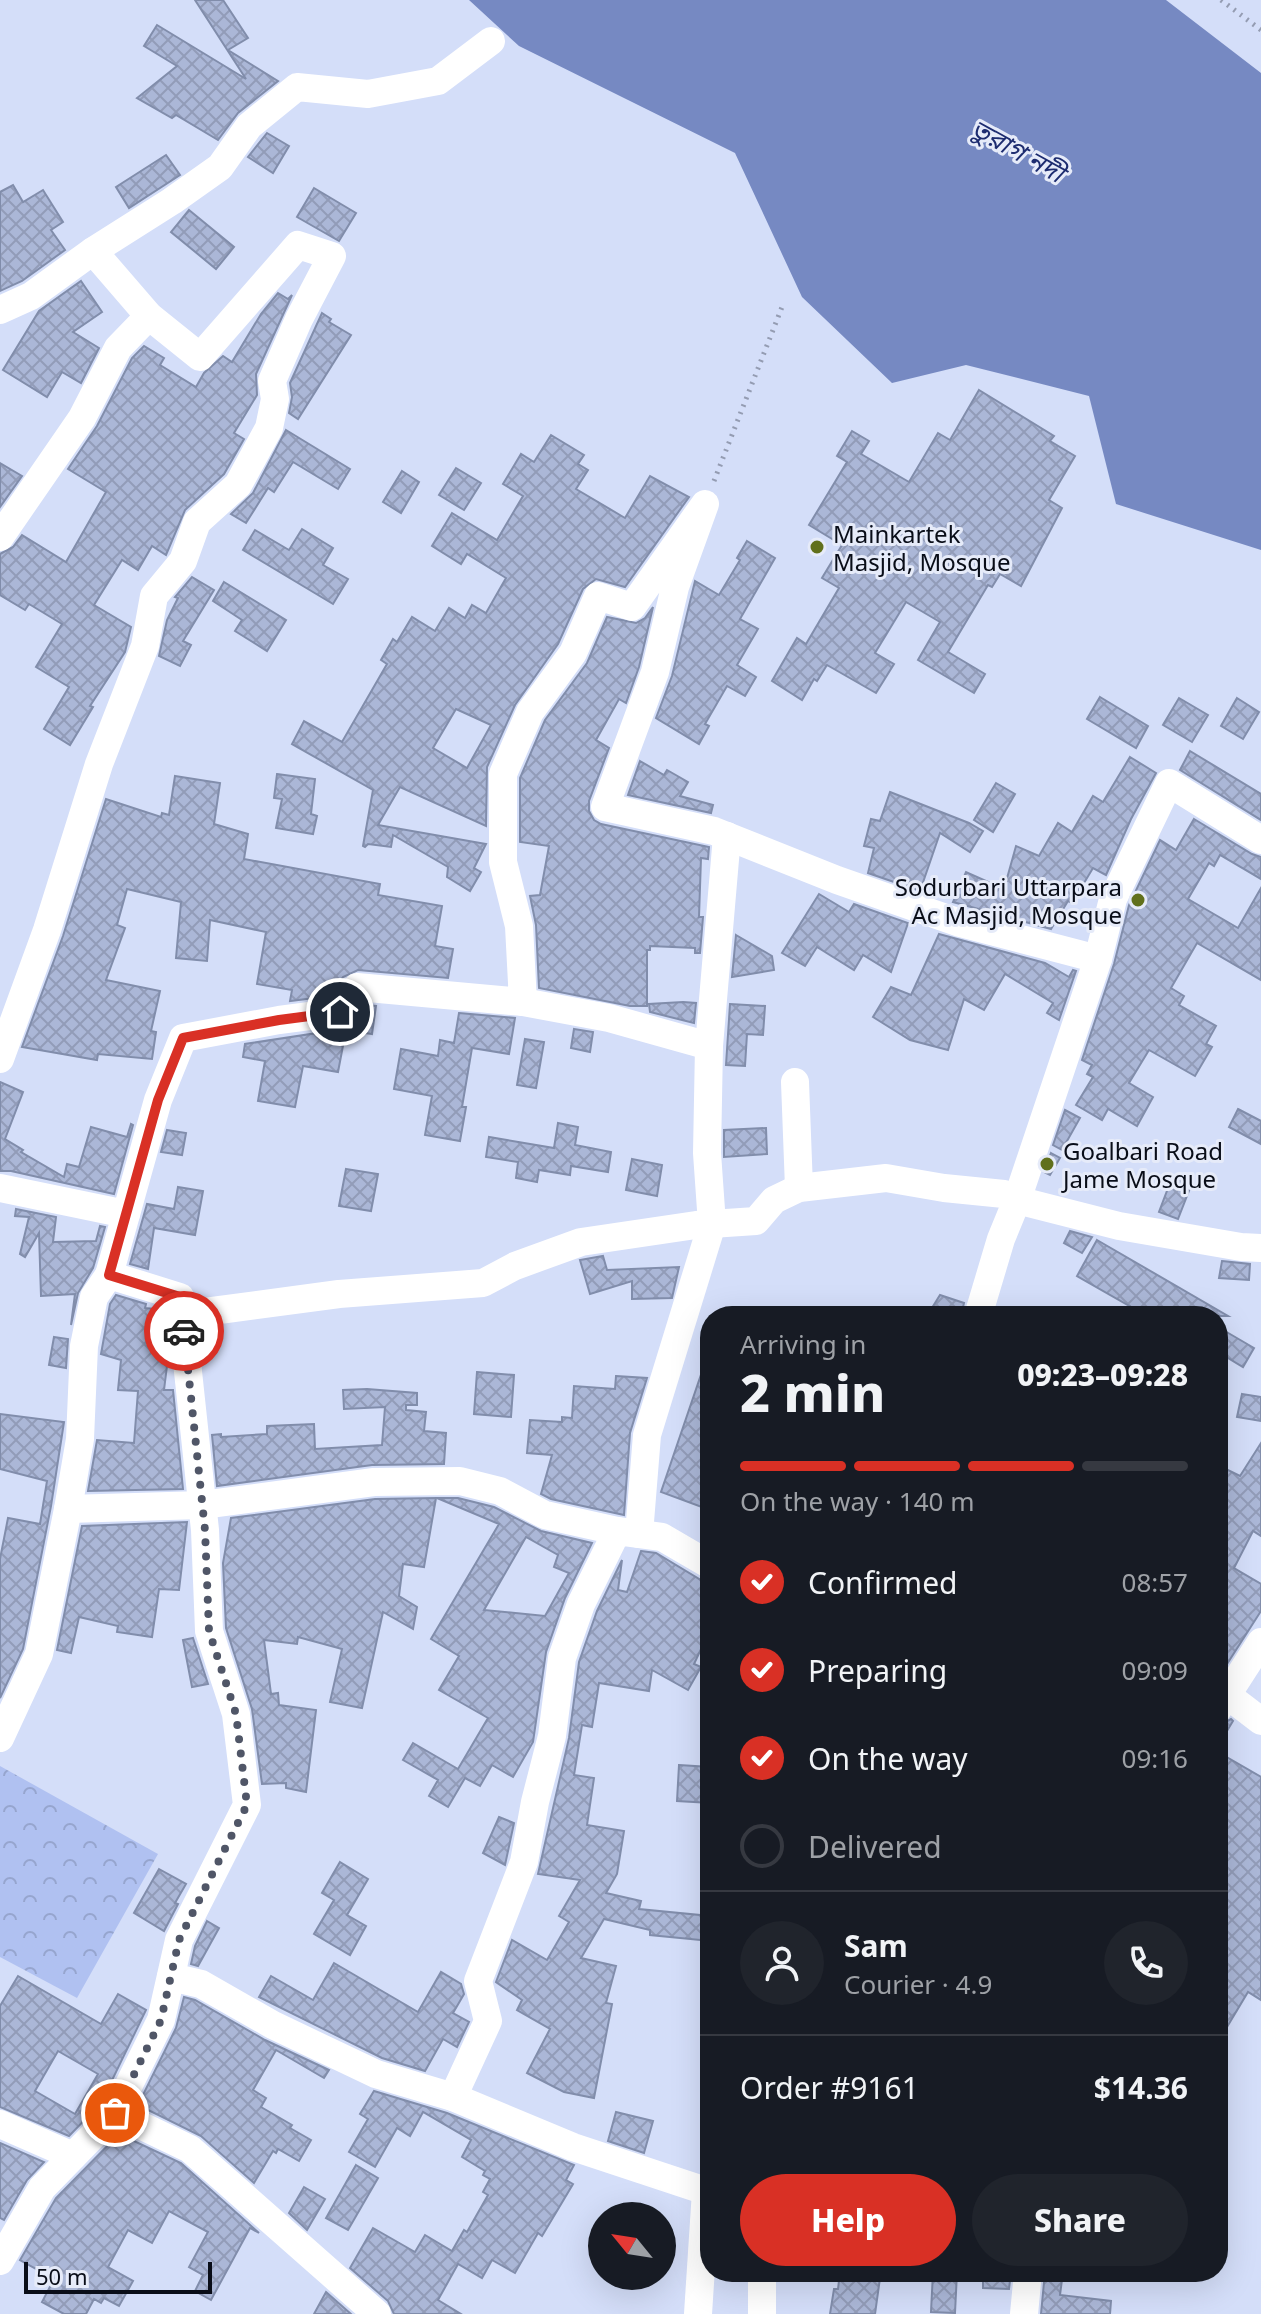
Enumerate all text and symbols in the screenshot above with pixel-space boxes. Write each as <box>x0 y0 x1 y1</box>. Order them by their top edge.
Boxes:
water label: তুরাগ নদী <box>965 110 1075 193</box>
place label: Mainkartek Masjid, Mosque <box>833 517 1010 578</box>
marker: Mainkartek Masjid, Mosque <box>808 538 826 556</box>
place label: Sodurbari Uttarpara Ac Masjid, Mosque <box>895 870 1122 931</box>
marker: Sodurbari Uttarpara Ac Masjid, Mosque <box>1129 891 1147 909</box>
pin <box>306 978 374 1046</box>
icon: home <box>318 990 362 1034</box>
place label: Goalbari Road Jame Mosque <box>1061 1134 1223 1195</box>
marker: Goalbari Road Jame Mosque <box>1038 1155 1056 1173</box>
courier <box>144 1291 224 1371</box>
icon: car <box>162 1309 206 1353</box>
text: Arriving in <box>740 1326 866 1362</box>
text: 09:23–09:28 <box>1017 1354 1188 1395</box>
text: 2 min <box>740 1356 885 1427</box>
text: On the way · 140 m <box>740 1483 974 1519</box>
icon: check <box>740 1560 784 1604</box>
text: Confirmed <box>808 1562 958 1603</box>
text: 08:57 <box>1122 1564 1188 1600</box>
icon: check <box>740 1648 784 1692</box>
text: Preparing <box>808 1650 947 1691</box>
text: 09:09 <box>1122 1652 1188 1688</box>
icon: check <box>740 1736 784 1780</box>
text: On the way <box>808 1738 968 1779</box>
text: 09:16 <box>1122 1740 1188 1776</box>
text: Delivered <box>808 1826 942 1867</box>
button: person <box>740 1921 824 2005</box>
button: phone <box>1104 1921 1188 2005</box>
text: Sam <box>844 1925 908 1966</box>
text: Courier · 4.9 <box>844 1966 992 2002</box>
text: Order #9161 <box>740 2067 919 2108</box>
text: $14.36 <box>1094 2067 1188 2108</box>
pin <box>81 2079 149 2147</box>
icon: bag <box>93 2091 137 2135</box>
button: Help <box>740 2174 956 2266</box>
button: Share <box>972 2174 1188 2266</box>
north arrow <box>588 2202 676 2290</box>
map controls <box>588 2202 676 2290</box>
scale bar <box>24 2258 212 2294</box>
text: 50 m <box>36 2261 87 2291</box>

